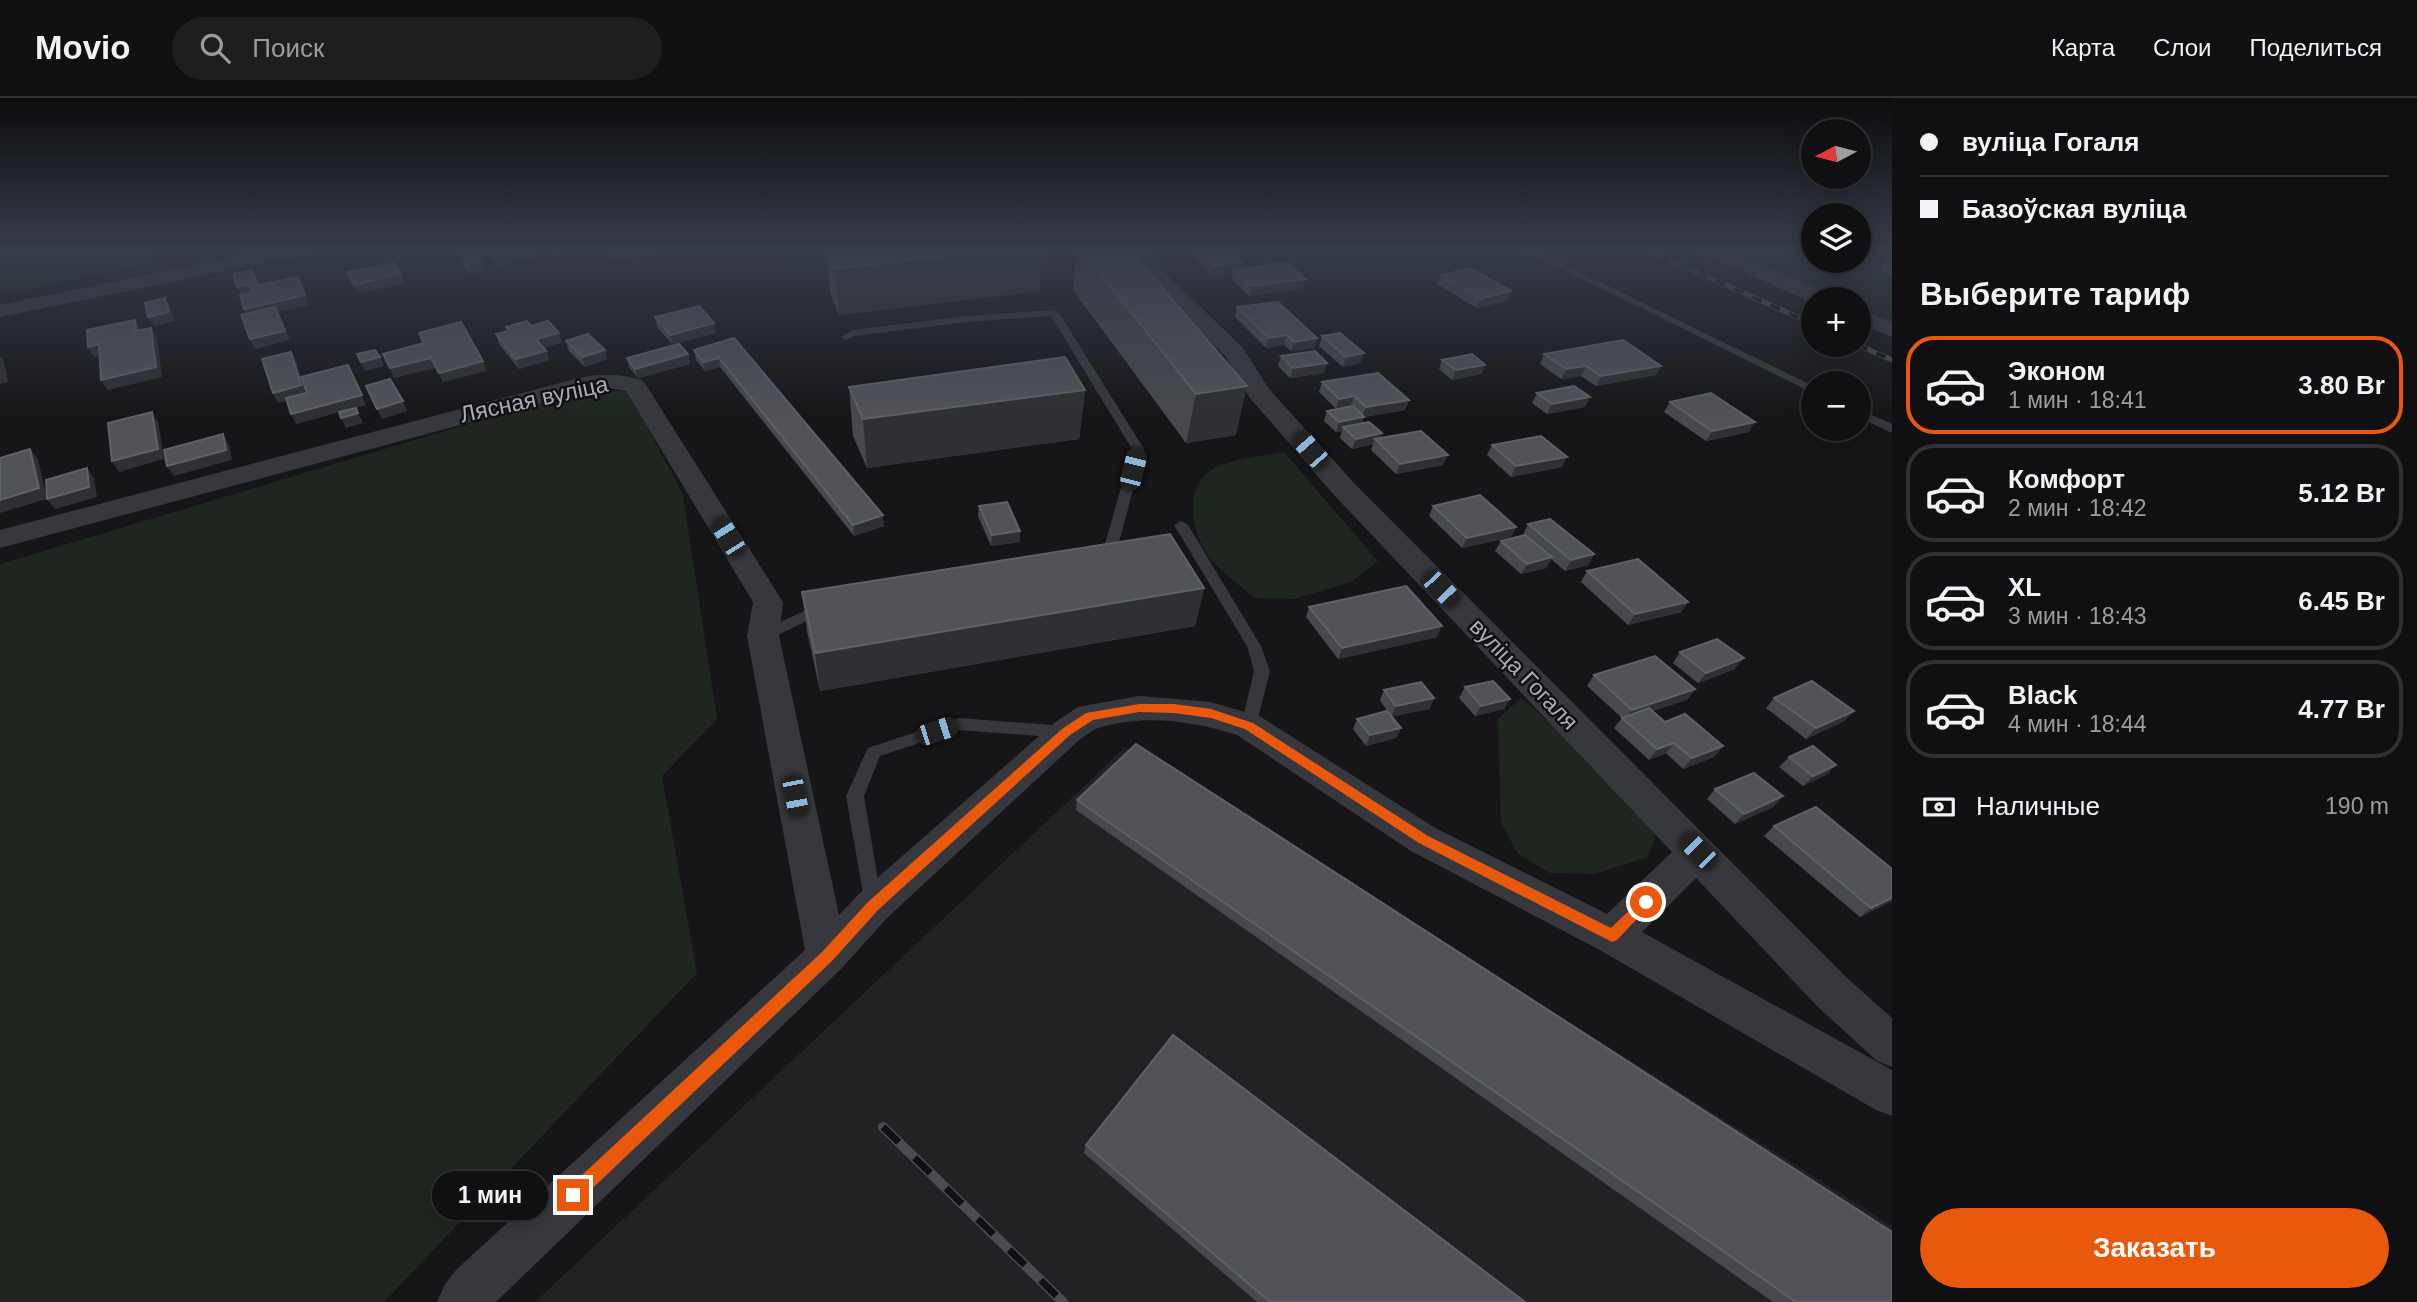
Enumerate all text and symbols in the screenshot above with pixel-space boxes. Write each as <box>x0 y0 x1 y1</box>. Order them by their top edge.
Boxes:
search box <box>172 17 662 80</box>
text: Movio <box>35 29 130 66</box>
icon: search <box>196 29 234 67</box>
text: Поиск <box>252 33 324 63</box>
text: Карта <box>2051 34 2115 61</box>
text: Слои <box>2153 34 2211 61</box>
text: Поделиться <box>2249 34 2382 61</box>
north arrow <box>1801 119 1871 189</box>
map controls <box>1801 119 1871 441</box>
text: вуліца Гогаля <box>1962 127 2139 157</box>
text: Базоўская вуліца <box>1962 194 2186 224</box>
button: layers <box>1801 203 1871 273</box>
text: Выберите тариф <box>1920 276 2190 312</box>
button: + <box>1801 287 1871 357</box>
icon: car <box>1924 354 1987 417</box>
text: Эконом <box>2008 356 2106 386</box>
text: 3.80 Br <box>2298 370 2385 400</box>
street label: Лясная вуліца <box>458 371 611 427</box>
button: − <box>1801 371 1871 441</box>
text: 1 мин · 18:41 <box>2008 387 2147 413</box>
car <box>1289 427 1332 473</box>
car <box>1118 446 1149 492</box>
icon: car <box>1924 462 1987 525</box>
text: Комфорт <box>2008 464 2125 494</box>
text: 5.12 Br <box>2298 478 2385 508</box>
text: 2 мин · 18:42 <box>2008 495 2147 521</box>
car <box>708 514 749 560</box>
car <box>1419 567 1464 611</box>
icon: car <box>1924 570 1987 633</box>
text: XL <box>2008 572 2041 602</box>
text: 6.45 Br <box>2298 586 2385 616</box>
text: 3 мин · 18:43 <box>2008 603 2147 629</box>
street label: вуліца Гогаля <box>1465 613 1583 735</box>
icon: car <box>1924 678 1987 741</box>
text: Black <box>2008 680 2077 710</box>
text: 4.77 Br <box>2298 694 2385 724</box>
text: 4 мин · 18:44 <box>2008 711 2147 737</box>
car <box>914 715 961 747</box>
car <box>781 773 810 819</box>
icon: cash <box>1920 788 1958 826</box>
text: Наличные <box>1976 791 2100 821</box>
text: 190 m <box>2325 793 2389 819</box>
car <box>1676 829 1721 873</box>
route start <box>1630 886 1662 918</box>
callout: 1 мин <box>433 1170 548 1220</box>
route end <box>557 1179 589 1211</box>
text: 1 мин <box>458 1182 522 1208</box>
button: Заказать <box>1920 1208 2389 1288</box>

